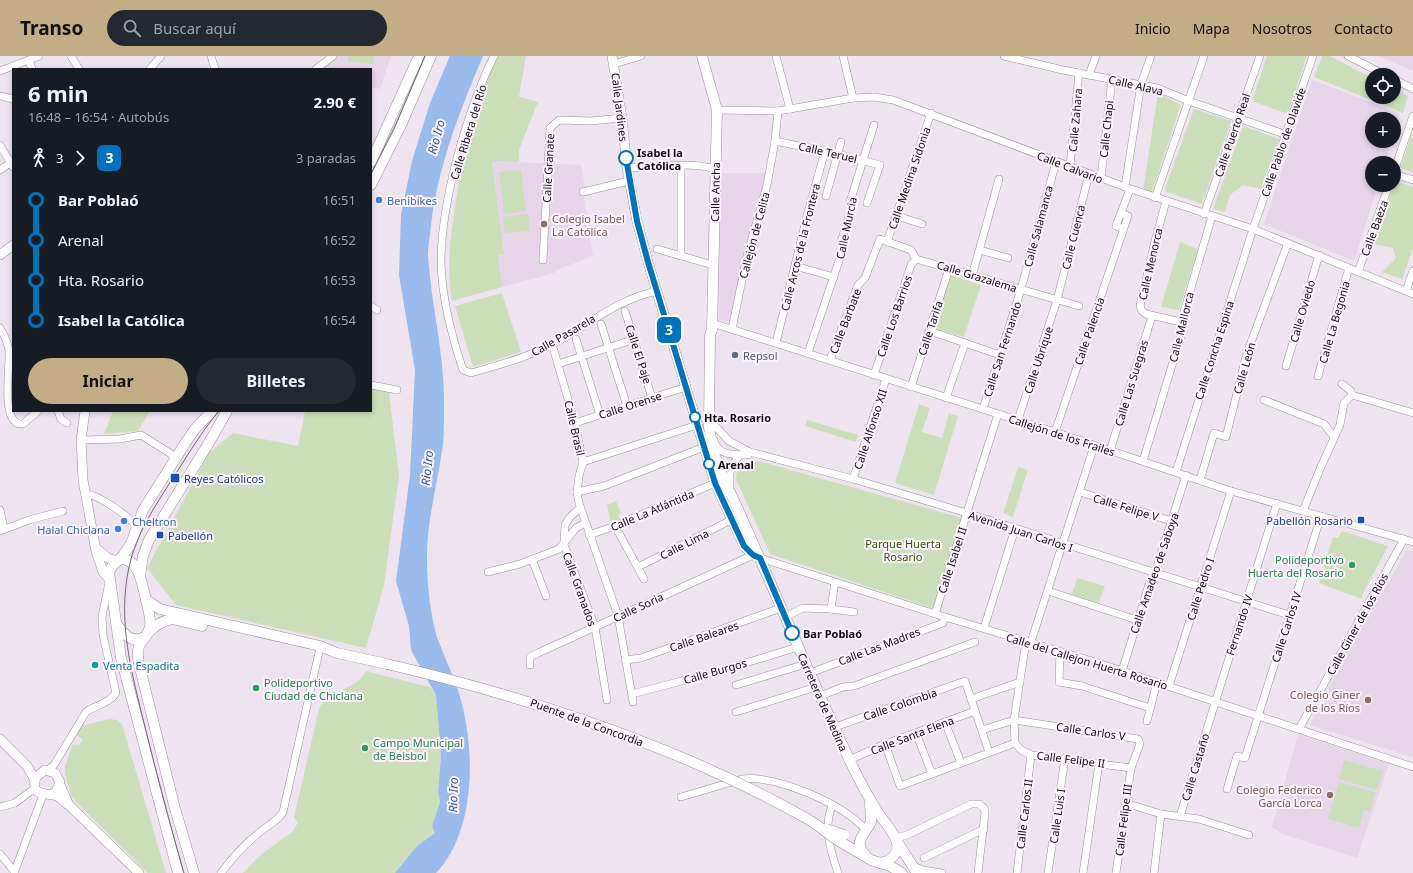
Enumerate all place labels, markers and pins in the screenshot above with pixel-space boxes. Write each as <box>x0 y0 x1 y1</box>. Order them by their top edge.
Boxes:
place label: Isabel la Católica <box>637 145 683 173</box>
marker: Isabel la Católica <box>618 150 634 166</box>
place label: Benibikes <box>387 193 437 208</box>
marker: Benibikes <box>374 195 384 205</box>
place label: Colegio Isabel La Católica <box>552 211 625 239</box>
marker: Colegio Isabel La Católica <box>539 219 549 229</box>
place label: Repsol <box>743 348 778 363</box>
marker: Repsol <box>730 350 740 360</box>
place label: Hta. Rosario <box>704 410 771 425</box>
marker: Hta. Rosario <box>689 411 701 423</box>
place label: Arenal <box>718 457 754 472</box>
marker: Arenal <box>703 458 715 470</box>
place label: Reyes Católicos <box>184 471 263 486</box>
marker: Reyes Católicos <box>169 472 181 484</box>
place label: Pabellón Rosario <box>1266 513 1353 528</box>
place label: Cheltron <box>132 514 177 529</box>
marker: Pabellón Rosario <box>1356 515 1366 525</box>
marker: Cheltron <box>119 516 129 526</box>
place label: Halal Chiclana <box>37 522 110 537</box>
marker: Halal Chiclana <box>113 524 123 534</box>
place label: Pabellón <box>168 528 213 543</box>
marker: Pabellón <box>155 530 165 540</box>
place label: Polideportivo Huerta del Rosario <box>1248 552 1344 580</box>
marker: Polideportivo Huerta del Rosario <box>1347 560 1357 570</box>
marker: Bar Poblaó <box>784 625 800 641</box>
place label: Bar Poblaó <box>803 626 862 641</box>
place label: Venta Espadita <box>103 658 179 673</box>
marker: Venta Espadita <box>90 660 100 670</box>
place label: Polideportivo Ciudad de Chiclana <box>264 675 363 703</box>
marker: Polideportivo Ciudad de Chiclana <box>251 683 261 693</box>
place label: Colegio Giner de los Ríos <box>1290 687 1360 715</box>
marker: Colegio Giner de los Ríos <box>1363 695 1373 705</box>
place label: Campo Municipal de Beisbol <box>373 735 463 763</box>
marker: Campo Municipal de Beisbol <box>360 743 370 753</box>
place label: Colegio Federico García Lorca <box>1236 782 1322 810</box>
marker: Colegio Federico García Lorca <box>1325 790 1335 800</box>

